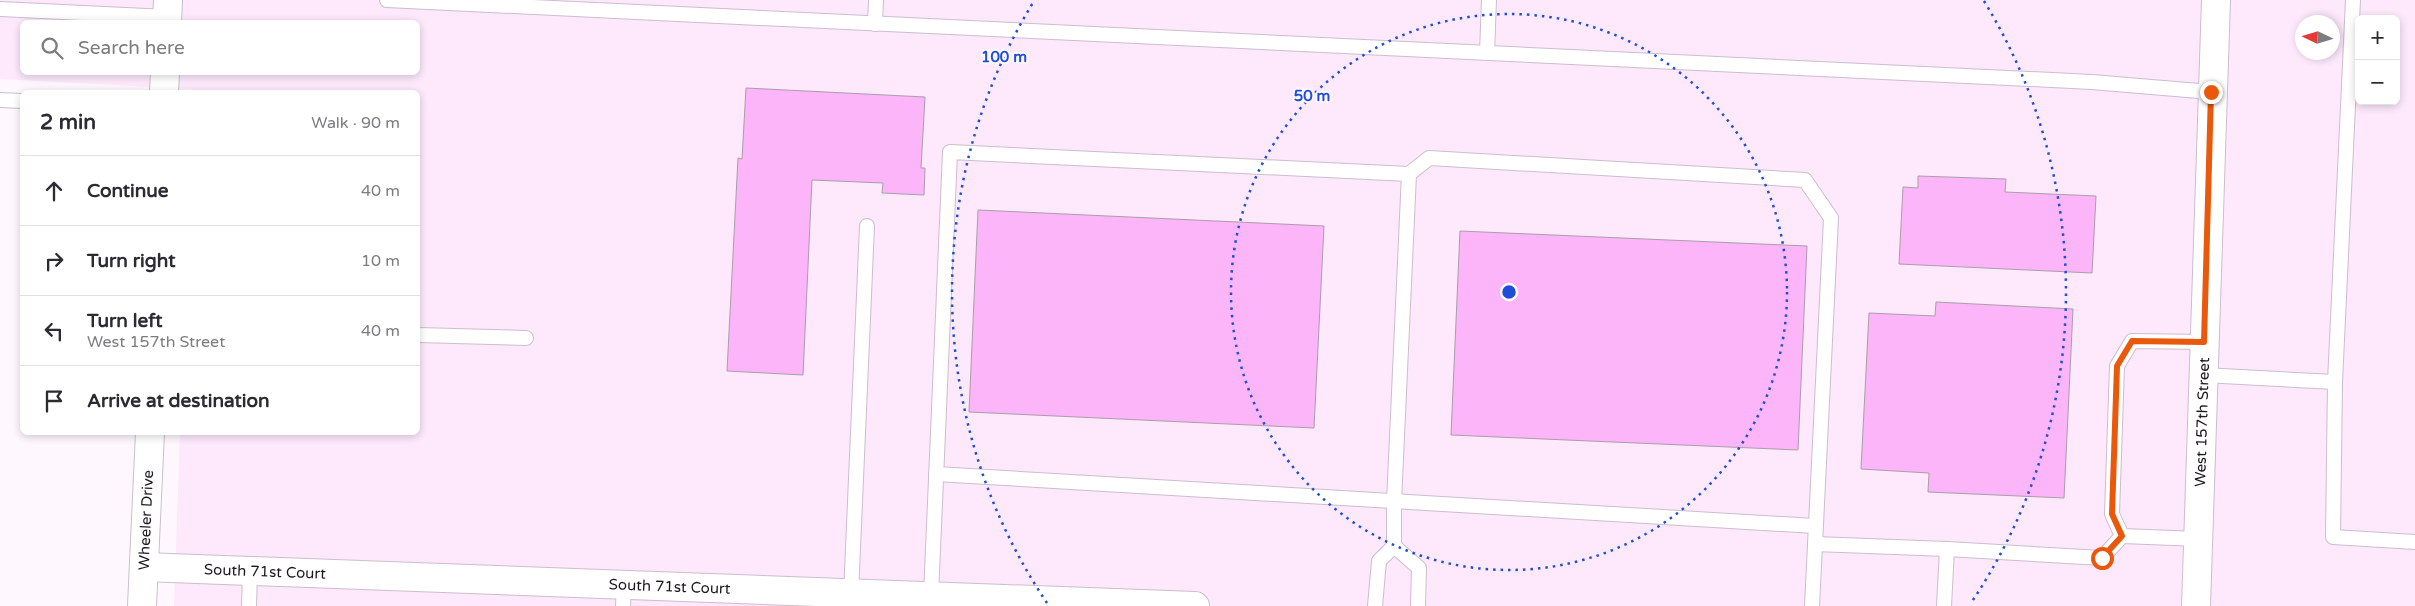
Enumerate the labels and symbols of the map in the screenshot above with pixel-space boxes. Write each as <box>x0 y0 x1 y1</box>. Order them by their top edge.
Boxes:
north arrow <box>2295 15 2340 60</box>
text: 100 m <box>981 48 1027 66</box>
route end <box>2200 81 2223 104</box>
text: 50 m <box>1294 87 1330 105</box>
centre of rings <box>1500 283 1518 301</box>
street label: West 157th Street <box>2191 357 2213 487</box>
street label: Wheeler Drive <box>135 470 157 571</box>
route start <box>2091 547 2114 570</box>
street label: South 71st Court <box>204 560 326 583</box>
street label: South 71st Court <box>608 575 731 598</box>

